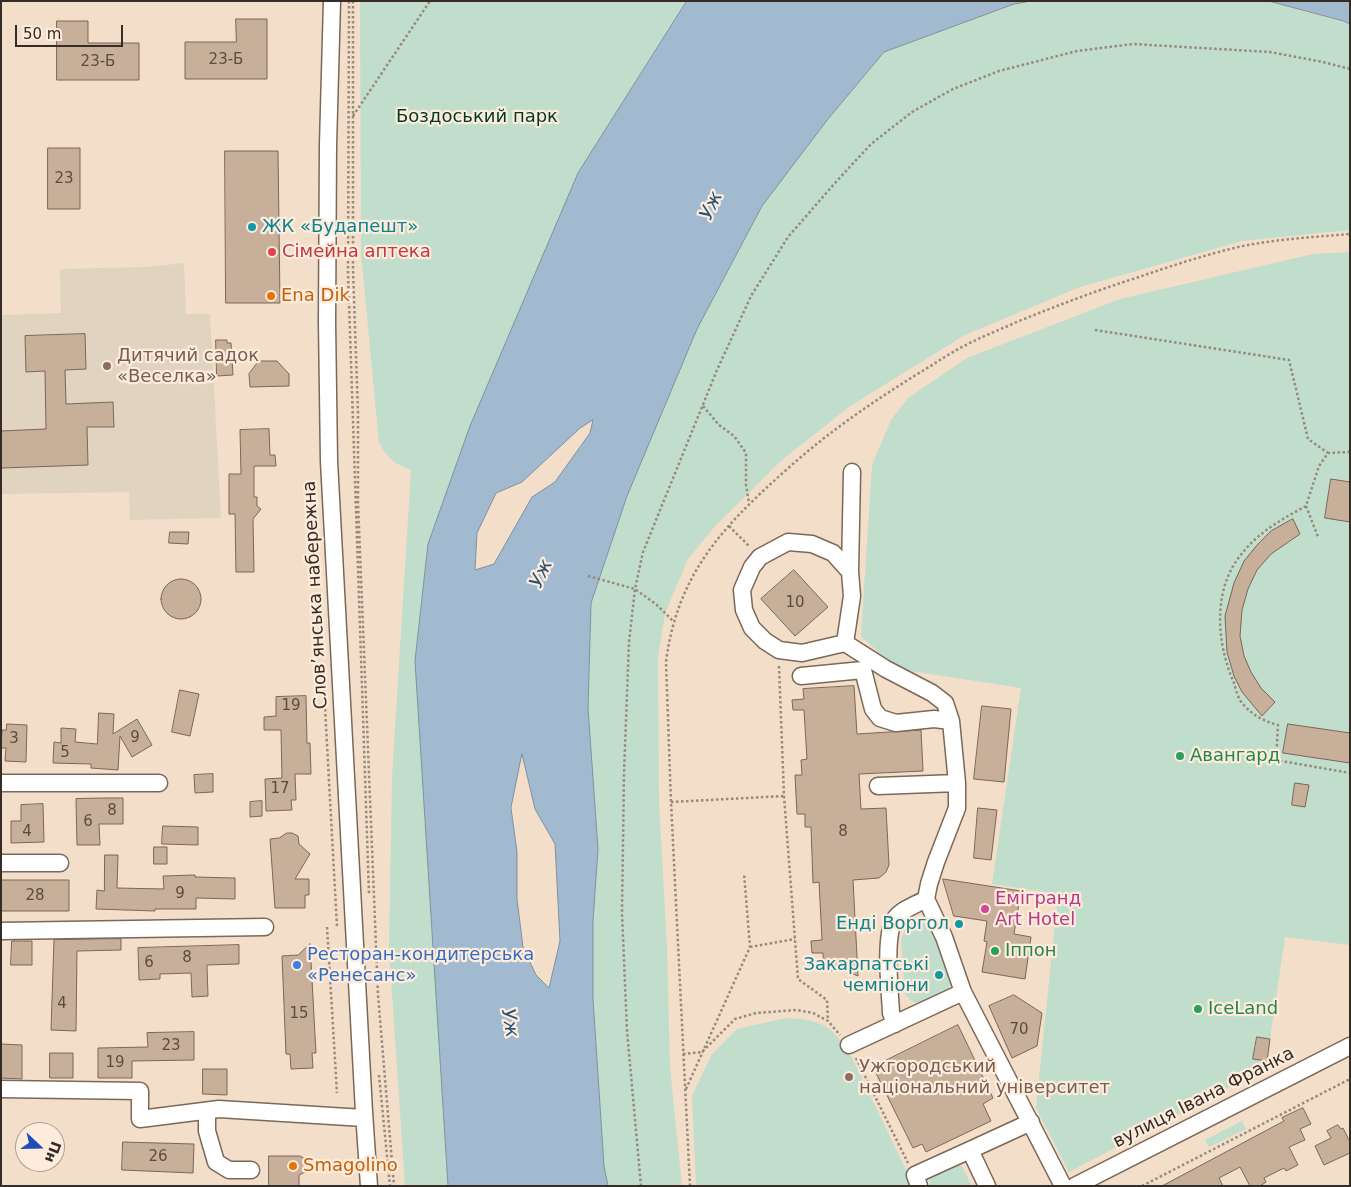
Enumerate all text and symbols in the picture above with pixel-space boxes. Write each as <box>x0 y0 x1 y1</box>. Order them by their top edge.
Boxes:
scale bar <box>18 15 125 47</box>
text: 50 m <box>23 25 61 43</box>
house number: 23-Б <box>209 51 243 69</box>
house number: 23-Б <box>81 53 115 71</box>
park label: Боздоський парк <box>396 106 558 128</box>
house number: 23 <box>54 170 74 188</box>
water label: Уж <box>696 188 728 224</box>
place label: ЖК «Будапешт» <box>262 216 418 238</box>
marker: ЖК «Будапешт» <box>246 221 258 233</box>
place label: Сімейна аптека <box>282 241 431 263</box>
marker: Сімейна аптека <box>266 246 278 258</box>
place label: Ena Dik <box>281 285 350 307</box>
marker: Ena Dik <box>265 290 277 302</box>
place label: Дитячий садок «Веселка» <box>117 345 259 388</box>
marker: Дитячий садок «Веселка» <box>101 360 113 372</box>
street label: Словʼянська набережна <box>299 480 333 710</box>
water label: Уж <box>526 556 558 592</box>
house number: 10 <box>785 594 805 612</box>
house number: 19 <box>281 697 301 715</box>
house number: 9 <box>130 729 140 747</box>
house number: 3 <box>9 730 19 748</box>
house number: 5 <box>60 744 70 762</box>
place label: Авангард <box>1190 745 1280 767</box>
marker: Авангард <box>1174 750 1186 762</box>
house number: 17 <box>270 780 290 798</box>
house number: 8 <box>107 802 117 820</box>
house number: 6 <box>83 813 93 831</box>
house number: 4 <box>22 823 32 841</box>
house number: 8 <box>838 823 848 841</box>
house number: 9 <box>175 885 185 903</box>
house number: 28 <box>25 887 45 905</box>
place label: Емігранд Art Hotel <box>995 888 1081 931</box>
marker: Емігранд Art Hotel <box>979 903 991 915</box>
place label: Енді Воргол <box>836 913 949 935</box>
marker: Енді Воргол <box>953 918 965 930</box>
place label: Іппон <box>1005 940 1057 962</box>
place label: Ресторан-кондитерська «Ренесанс» <box>307 944 534 986</box>
marker: Іппон <box>989 945 1001 957</box>
house number: 8 <box>182 949 192 967</box>
house number: 6 <box>144 954 154 972</box>
place label: Закарпатські чемпіони <box>803 954 929 996</box>
marker: Ресторан-кондитерська «Ренесанс» <box>291 959 303 971</box>
marker: Закарпатські чемпіони <box>933 969 945 981</box>
house number: 4 <box>57 995 67 1013</box>
place label: IceLand <box>1208 998 1278 1020</box>
marker: IceLand <box>1192 1003 1204 1015</box>
house number: 15 <box>289 1005 309 1023</box>
water label: Уж <box>495 1007 523 1039</box>
house number: 70 <box>1009 1021 1029 1039</box>
house number: 23 <box>161 1037 181 1055</box>
street label: вулиця Івана Франка <box>1110 1043 1298 1153</box>
house number: 19 <box>105 1054 125 1072</box>
place label: Ужгородський національний університет <box>859 1056 1110 1098</box>
marker: Ужгородський національний університет <box>843 1071 855 1083</box>
north arrow <box>15 1122 65 1172</box>
text: Пн <box>42 1139 64 1165</box>
house number: 26 <box>148 1148 168 1166</box>
place label: Smagolino <box>303 1155 398 1177</box>
marker: Smagolino <box>287 1160 299 1172</box>

